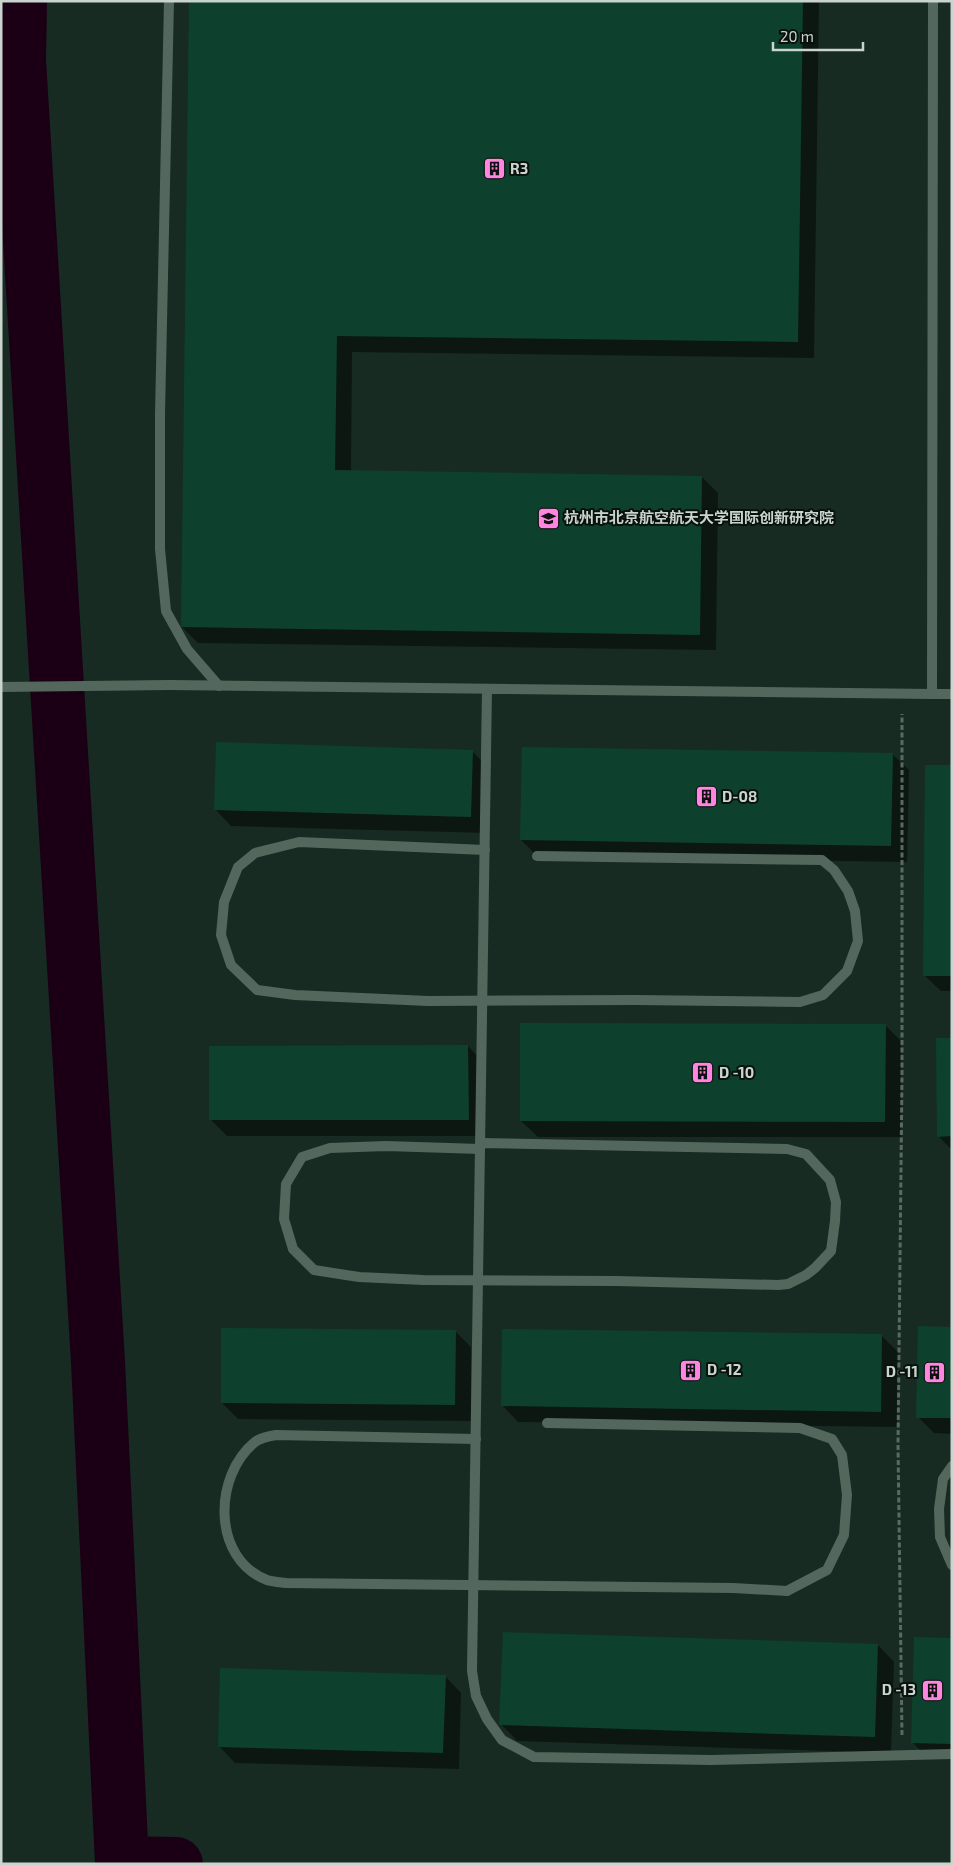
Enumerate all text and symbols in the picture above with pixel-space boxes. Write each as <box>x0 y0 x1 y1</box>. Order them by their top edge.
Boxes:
scale bar <box>773 20 863 52</box>
text: 20 m <box>780 27 814 45</box>
building icon: R3 <box>482 157 506 181</box>
place label: R3 <box>510 159 528 177</box>
school or university icon: 杭州市北京航空航天大学国际创新研究院 <box>536 506 560 530</box>
place label: 杭州市北京航空航天大学国际创新研究院 <box>564 508 834 526</box>
building icon: D-08 <box>694 785 718 809</box>
place label: D-08 <box>722 787 757 805</box>
building icon: D -10 <box>691 1061 715 1085</box>
place label: D -10 <box>719 1063 754 1081</box>
building icon: D -12 <box>679 1358 703 1382</box>
place label: D -12 <box>707 1360 742 1378</box>
building icon: D -11 <box>922 1360 946 1384</box>
place label: D -11 <box>886 1362 918 1380</box>
building icon: D -13 <box>920 1678 944 1702</box>
place label: D -13 <box>882 1680 916 1698</box>

